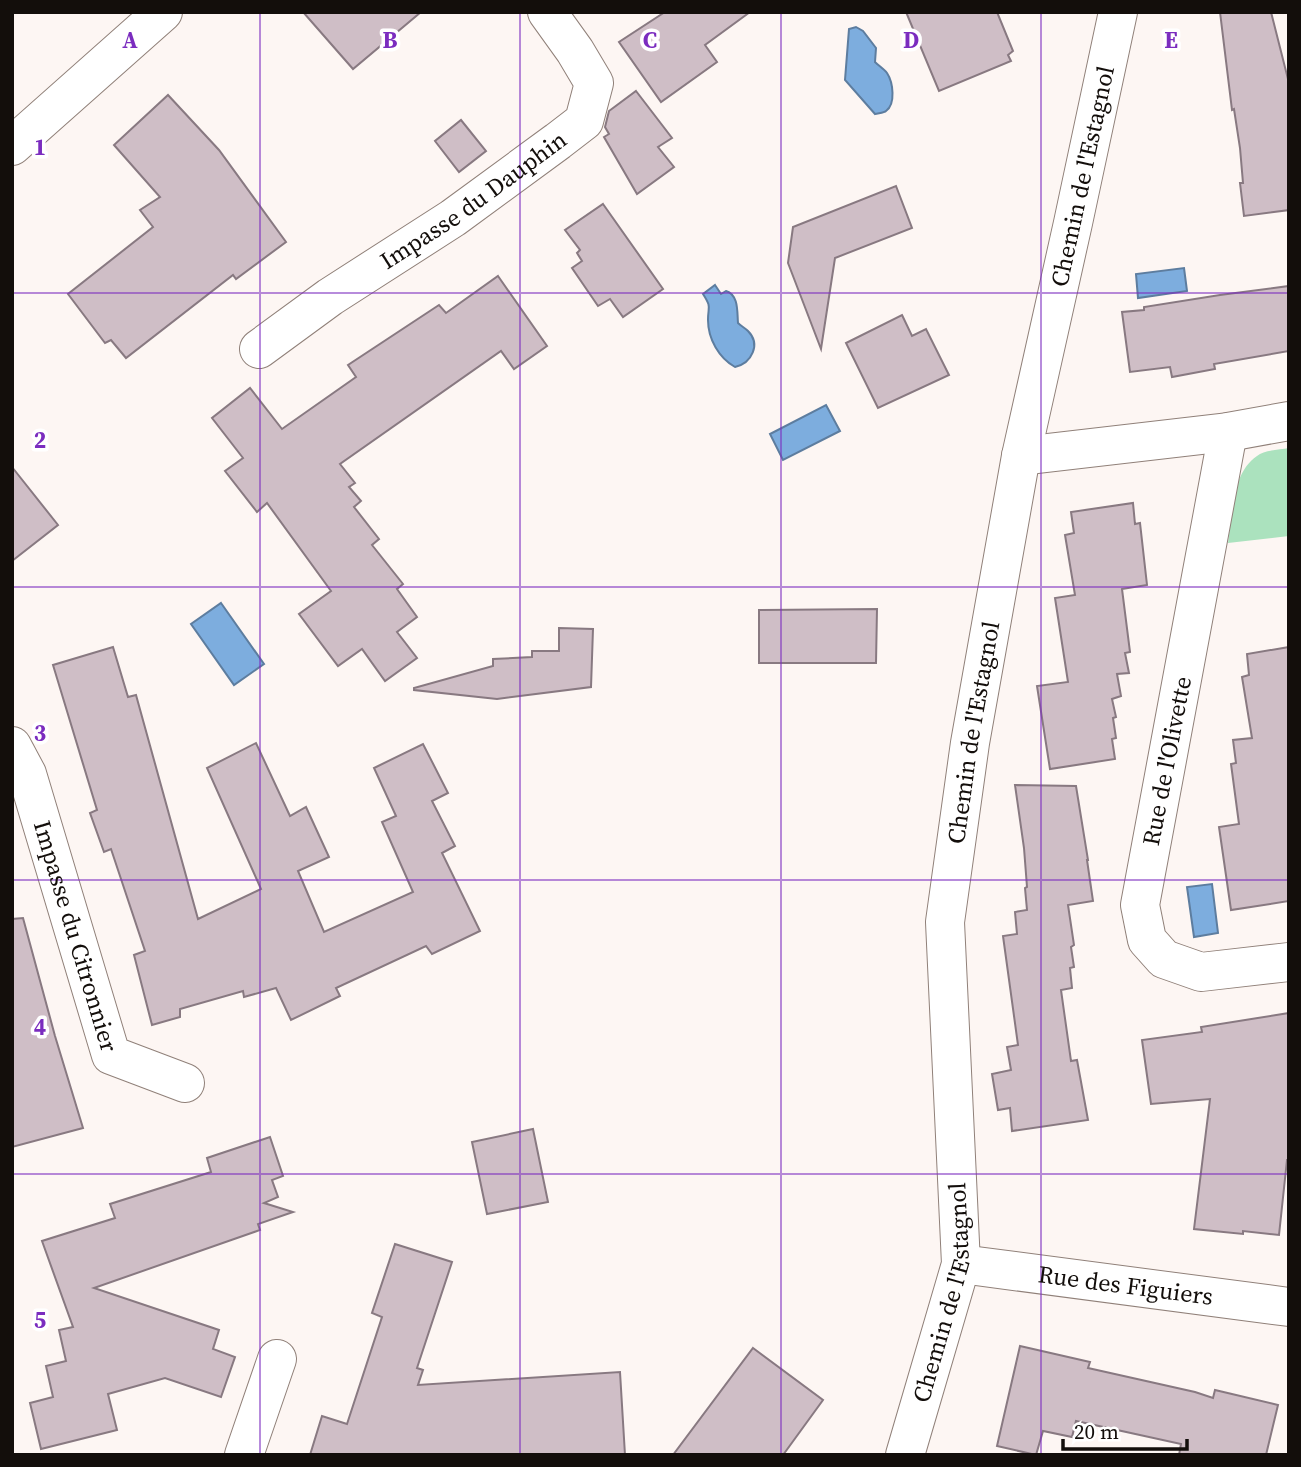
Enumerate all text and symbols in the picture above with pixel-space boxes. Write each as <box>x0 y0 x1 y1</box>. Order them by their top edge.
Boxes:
text: A <box>122 24 138 56</box>
text: B <box>383 24 398 56</box>
text: C <box>643 24 657 56</box>
text: D <box>903 24 919 56</box>
text: E <box>1164 24 1178 56</box>
street label: Chemin de l'Estagnol <box>1042 63 1122 290</box>
street label: Impasse du Dauphin <box>373 123 573 277</box>
text: 1 <box>34 131 46 163</box>
text: 2 <box>34 424 46 456</box>
street label: Chemin de l'Estagnol <box>939 619 1007 846</box>
street label: Rue de l'Olivette <box>1134 674 1199 848</box>
text: 3 <box>34 717 46 749</box>
street label: Impasse du Citronnier <box>26 816 126 1056</box>
text: 4 <box>34 1011 46 1043</box>
street label: Chemin de l'Estagnol <box>904 1182 978 1406</box>
street label: Rue des Figuiers <box>1036 1257 1215 1313</box>
text: 5 <box>34 1304 46 1336</box>
scale bar <box>1063 1408 1187 1452</box>
text: 20 m <box>1074 1417 1119 1446</box>

